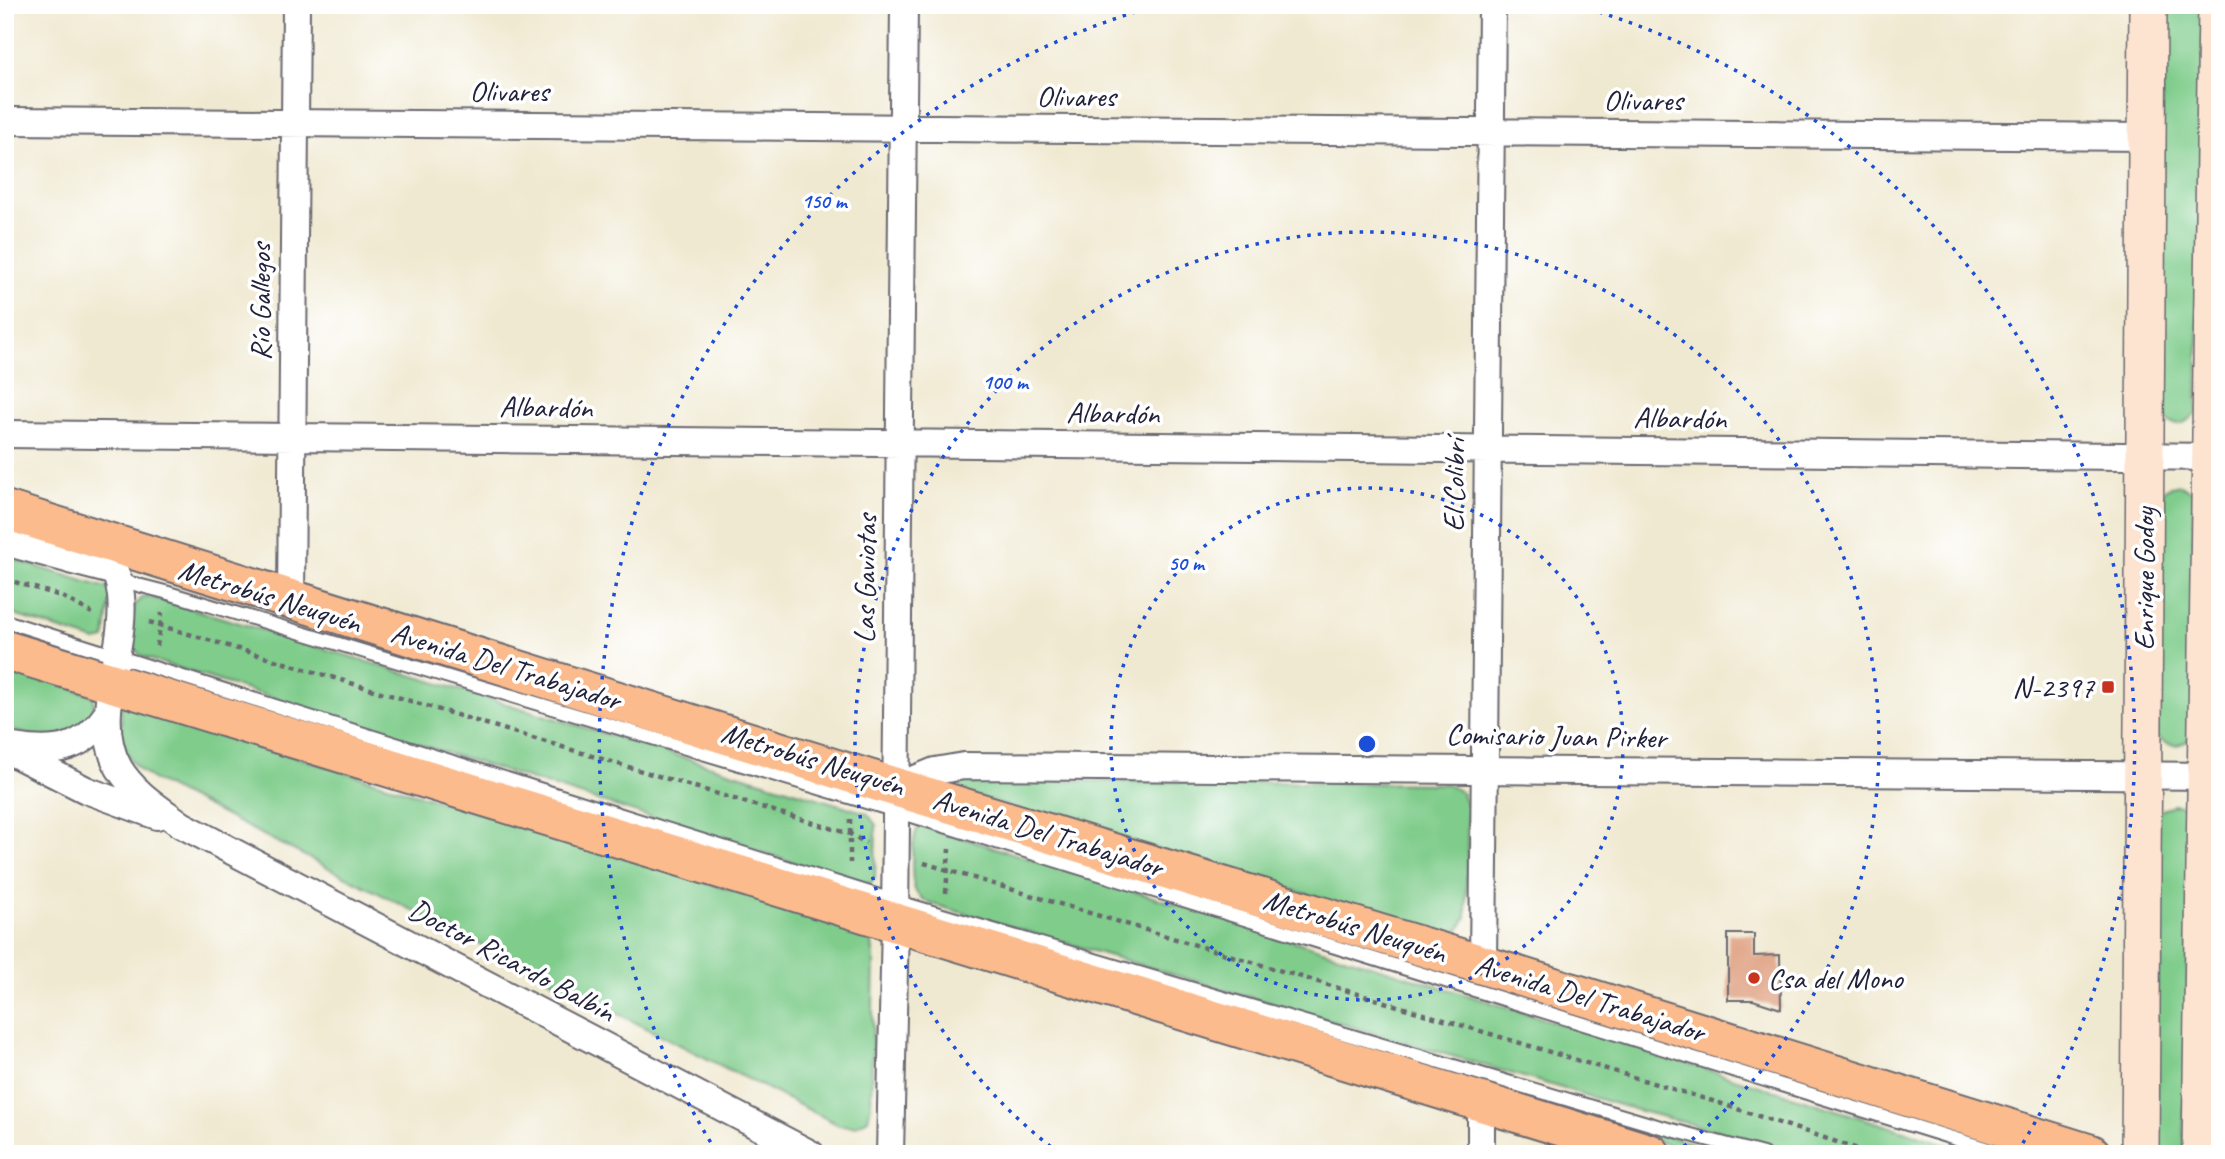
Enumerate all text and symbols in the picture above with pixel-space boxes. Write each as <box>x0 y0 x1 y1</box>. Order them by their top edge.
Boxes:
street label: Olivares <box>470 72 551 110</box>
street label: Olivares <box>1037 77 1118 115</box>
street label: Olivares <box>1604 81 1685 119</box>
text: 150 m <box>801 188 849 214</box>
street label: Río Gallegos <box>241 240 279 361</box>
text: 100 m <box>982 369 1030 395</box>
street label: Albardón <box>499 387 594 427</box>
street label: Albardón <box>1066 393 1161 433</box>
street label: Albardón <box>1633 398 1728 438</box>
street label: El Colibrí <box>1434 432 1474 532</box>
street label: Enrique Godoy <box>2125 506 2163 651</box>
street label: Las Gaviotas <box>845 512 885 644</box>
street label: Metrobús Neuquén <box>174 550 367 642</box>
text: 50 m <box>1168 550 1206 576</box>
street label: Avenida Del Trabajador <box>387 613 627 720</box>
place label: N-2397 <box>2012 668 2096 706</box>
marker: N-2397 <box>2100 679 2116 695</box>
street label: Metrobús Neuquén <box>717 713 910 805</box>
street label: Comisario Juan Pirker <box>1446 715 1670 757</box>
centre of rings <box>1355 732 1379 756</box>
street label: Avenida Del Trabajador <box>929 780 1169 887</box>
street label: Metrobús Neuquén <box>1259 880 1452 972</box>
street label: Doctor Ricardo Balbín <box>402 890 623 1031</box>
street label: Avenida Del Trabajador <box>1471 945 1711 1052</box>
place label: Csa del Mono <box>1768 959 1904 997</box>
marker: Csa del Mono <box>1746 970 1762 986</box>

